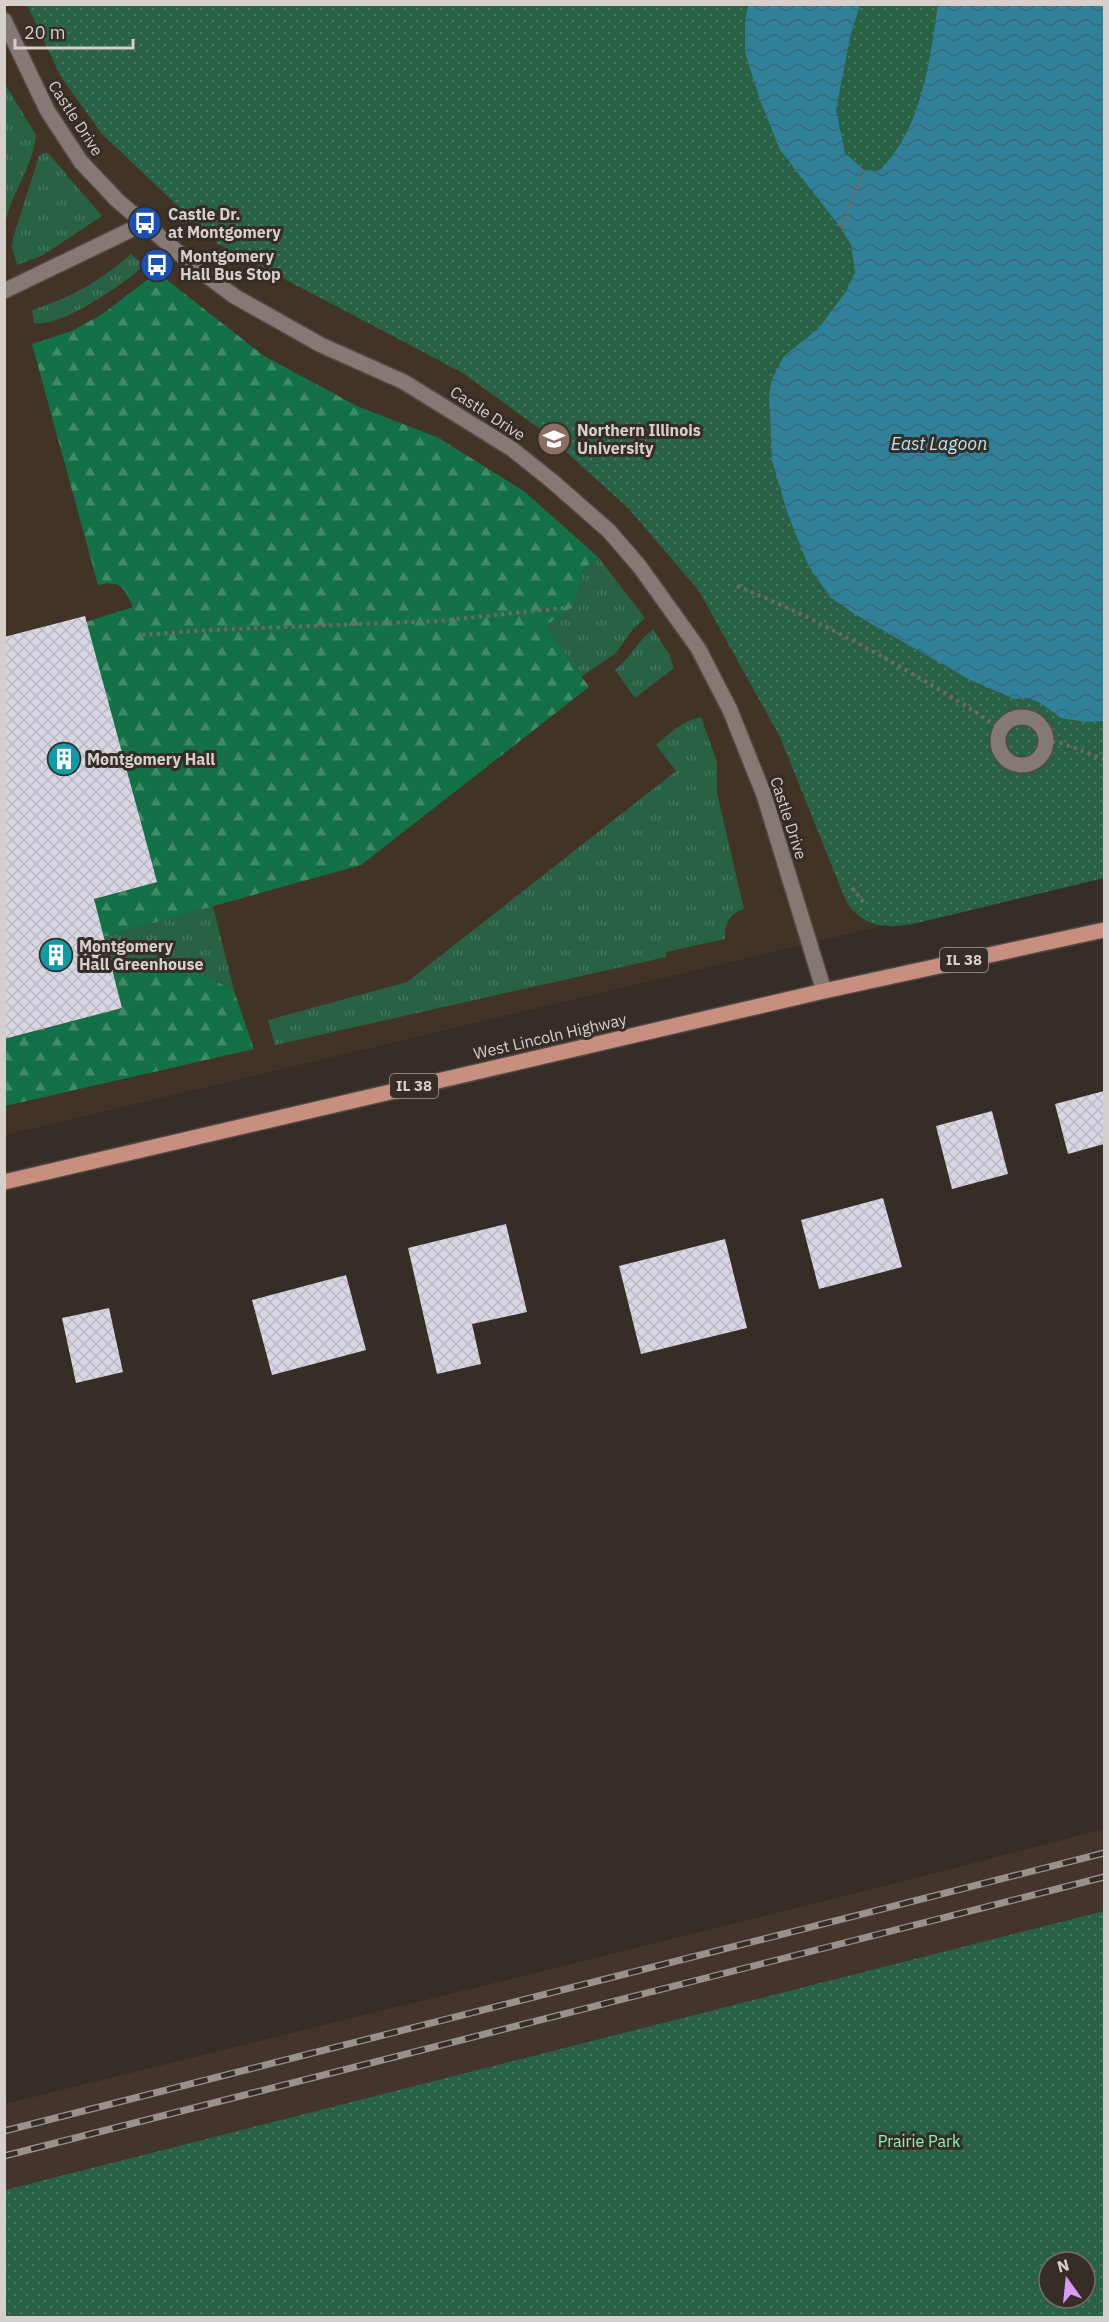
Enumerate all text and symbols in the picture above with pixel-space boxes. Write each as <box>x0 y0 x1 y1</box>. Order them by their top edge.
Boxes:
scale bar <box>15 12 134 50</box>
text: 20 m <box>24 21 66 44</box>
street label: Castle Drive <box>44 77 108 160</box>
place label: Castle Dr. at Montgomery <box>168 204 281 242</box>
bus stop icon: Castle Dr. at Montgomery <box>127 205 163 241</box>
place label: Montgomery Hall Bus Stop <box>180 246 281 284</box>
bus stop icon: Montgomery Hall Bus Stop <box>139 247 175 283</box>
street label: Castle Drive <box>447 381 530 445</box>
place label: Northern Illinois University <box>577 420 701 458</box>
school or university icon: Northern Illinois University <box>536 421 572 457</box>
water label: East Lagoon <box>891 432 987 455</box>
building icon: Montgomery Hall <box>46 741 82 777</box>
place label: Montgomery Hall <box>87 749 215 769</box>
street label: Castle Drive <box>766 774 812 862</box>
place label: Montgomery Hall Greenhouse <box>79 936 204 974</box>
building icon: Montgomery Hall Greenhouse <box>38 937 74 973</box>
road number: IL 38 <box>940 948 988 972</box>
street label: West Lincoln Highway <box>472 1009 628 1063</box>
road number: IL 38 <box>390 1074 438 1098</box>
park label: Prairie Park <box>878 2131 961 2151</box>
north arrow <box>1037 2250 1097 2310</box>
text: N <box>1055 2254 1071 2277</box>

